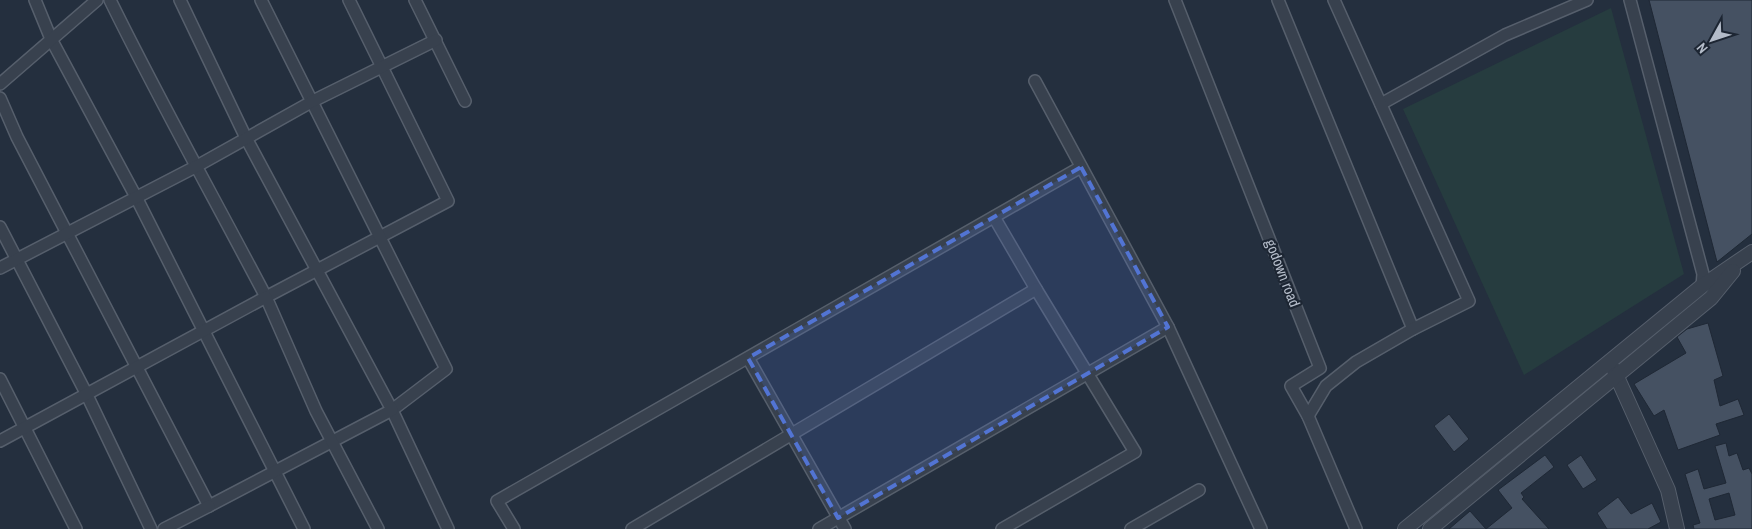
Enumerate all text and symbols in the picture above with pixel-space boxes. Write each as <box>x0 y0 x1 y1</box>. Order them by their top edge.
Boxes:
north arrow <box>1687 15 1737 65</box>
text: N <box>1692 39 1712 57</box>
street label: godown road <box>1260 236 1306 310</box>

